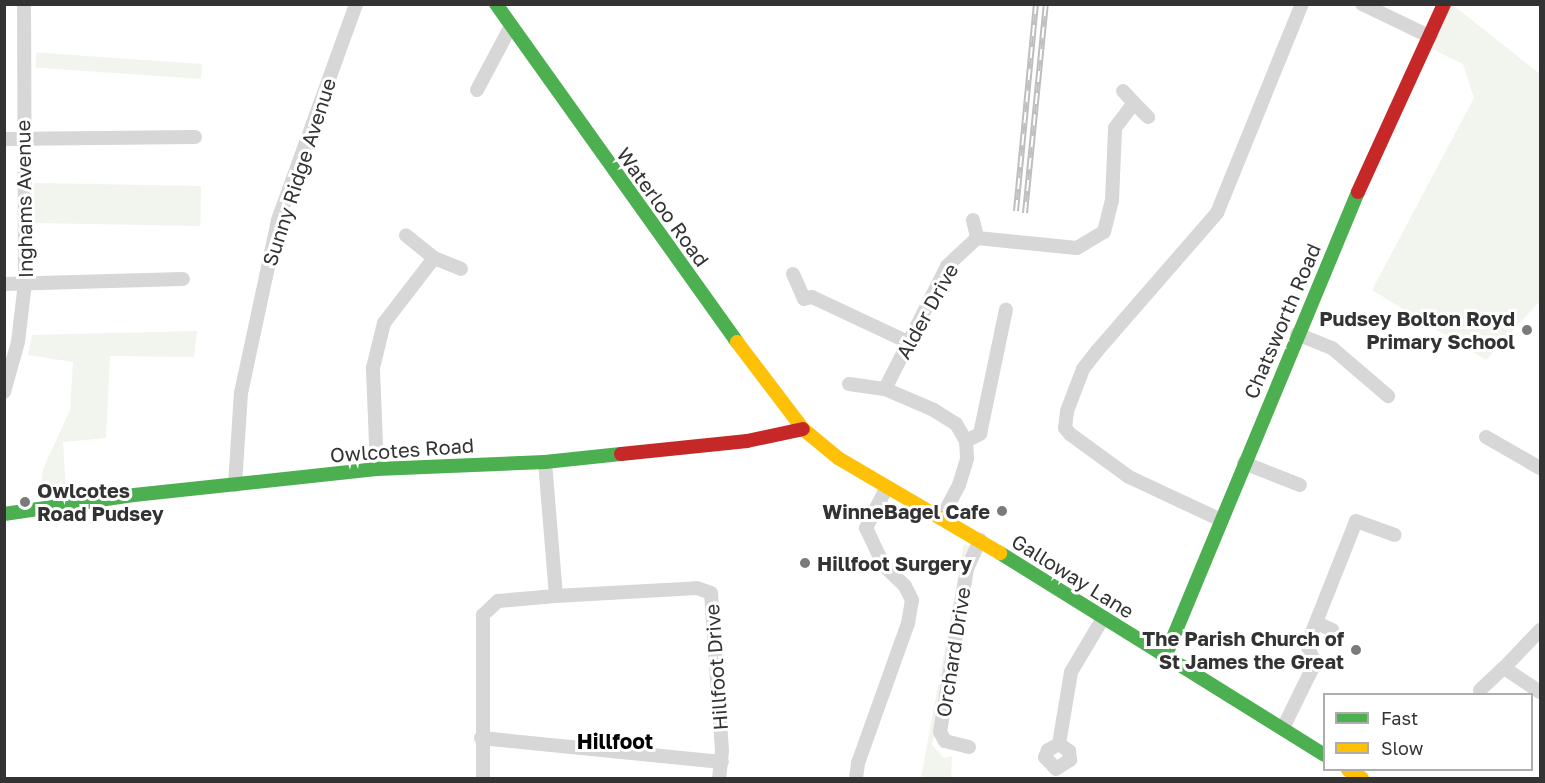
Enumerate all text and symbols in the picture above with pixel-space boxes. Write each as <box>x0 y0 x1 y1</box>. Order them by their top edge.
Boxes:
street label: Sunny Ridge Avenue <box>257 75 341 269</box>
street label: Inghams Avenue <box>11 120 37 278</box>
street label: Waterloo Road <box>612 143 714 271</box>
street label: Chatsworth Road <box>1239 240 1325 402</box>
street label: Alder Drive <box>891 259 963 363</box>
place label: Pudsey Bolton Royd Primary School <box>1319 306 1515 353</box>
marker: Pudsey Bolton Royd Primary School <box>1520 323 1534 337</box>
street label: Owlcotes Road <box>329 433 475 467</box>
place label: Owlcotes Road Pudsey <box>37 478 164 525</box>
marker: Owlcotes Road Pudsey <box>18 495 32 509</box>
place label: WinneBagel Cafe <box>822 499 990 523</box>
marker: WinneBagel Cafe <box>995 504 1009 518</box>
street label: Galloway Lane <box>1007 529 1139 623</box>
place label: Hillfoot Surgery <box>817 551 972 575</box>
marker: Hillfoot Surgery <box>798 556 812 570</box>
street label: Orchard Drive <box>931 585 975 719</box>
street label: Hillfoot Drive <box>700 603 732 731</box>
place label: The Parish Church of St James the Great <box>1142 626 1344 673</box>
marker: The Parish Church of St James the Great <box>1349 643 1363 657</box>
legend <box>1323 693 1533 771</box>
text: Fast <box>1381 707 1418 729</box>
district label: Hillfoot <box>577 728 653 754</box>
text: Slow <box>1381 737 1423 759</box>

